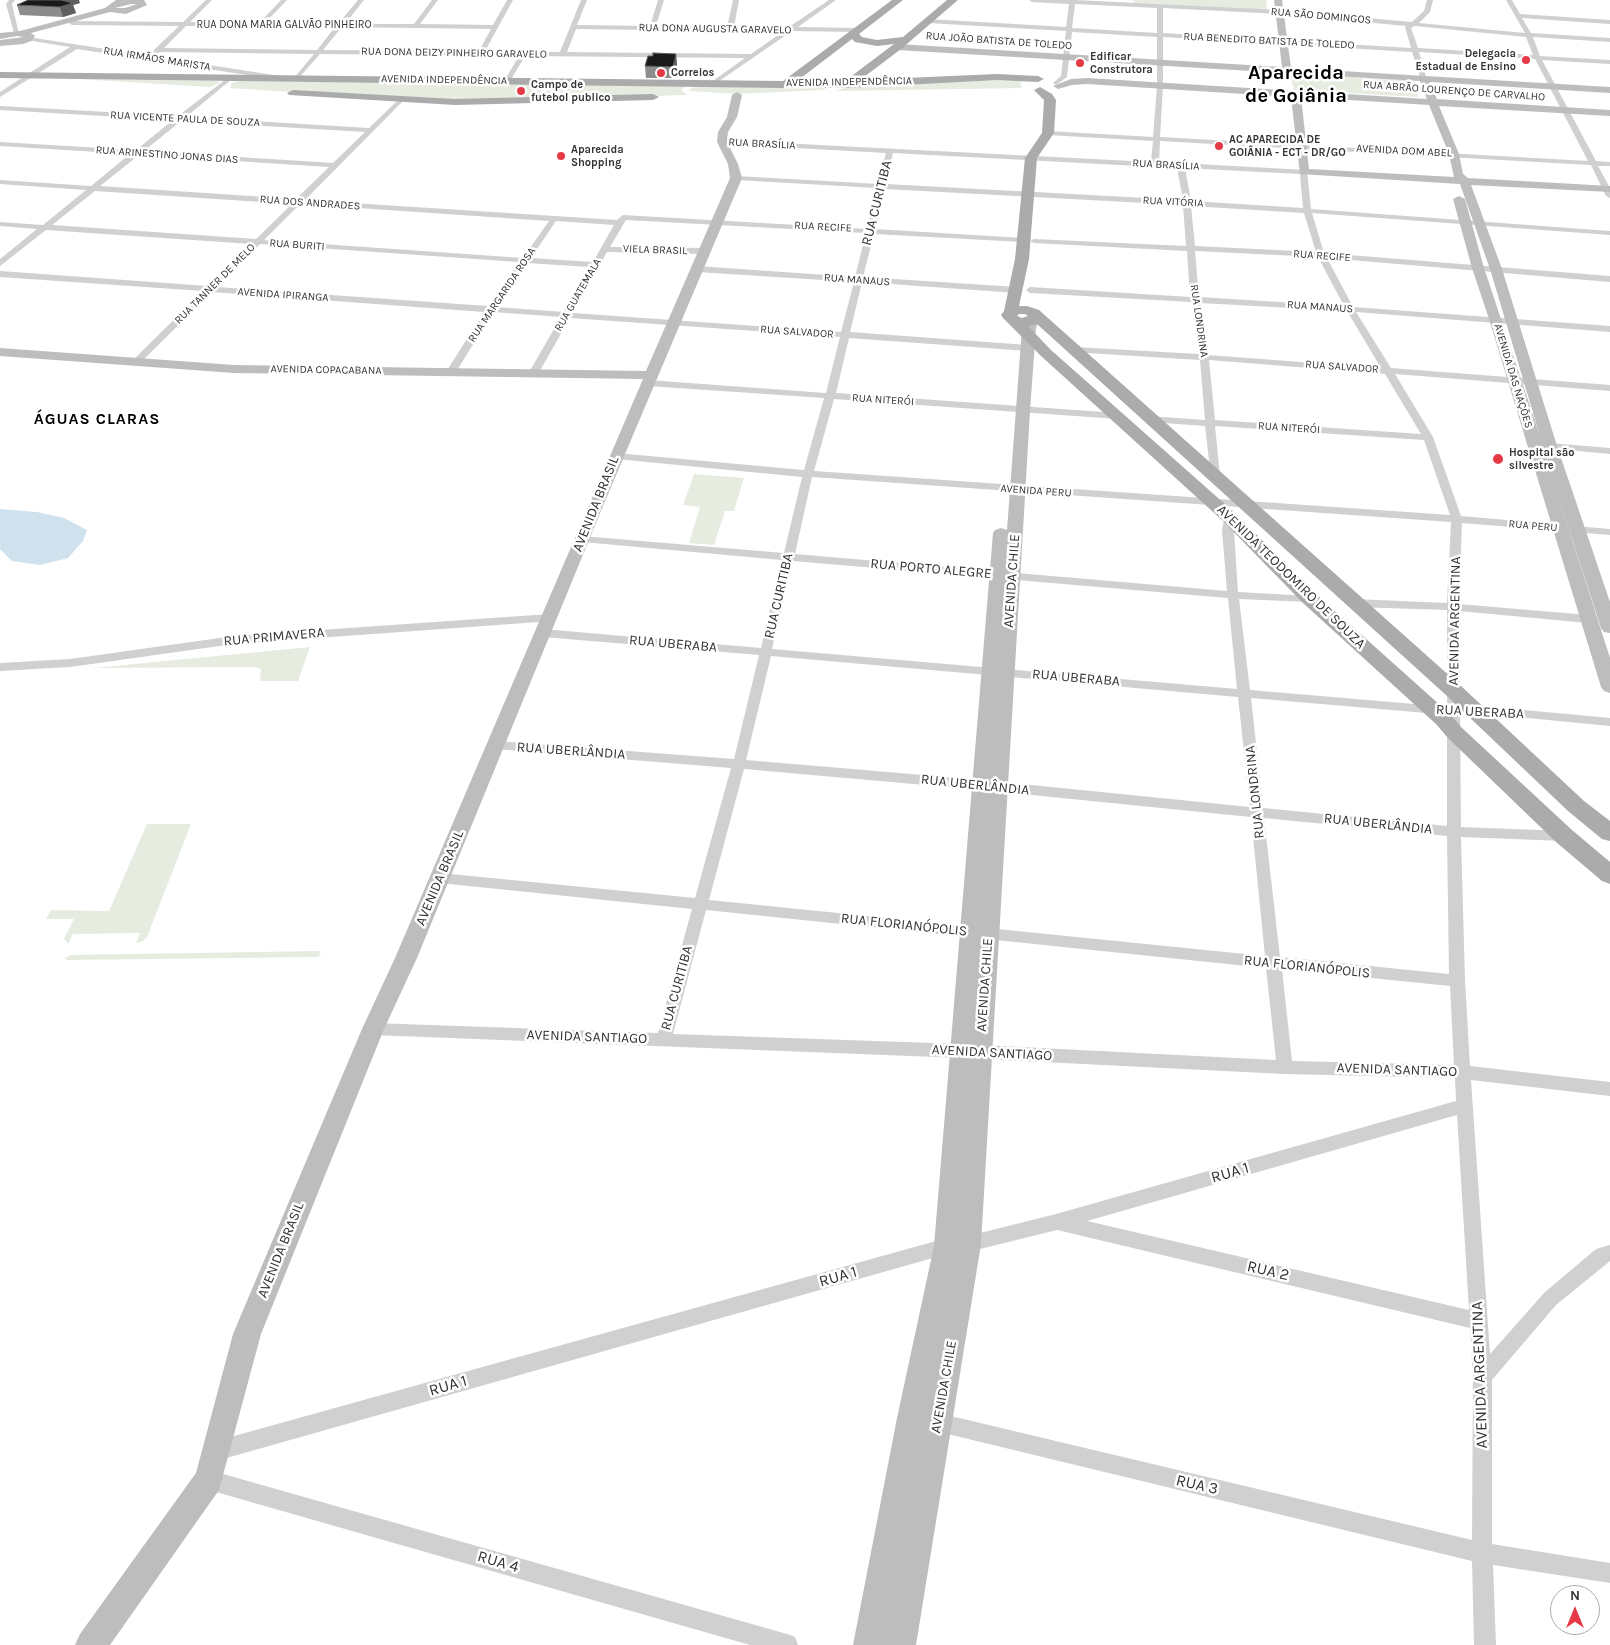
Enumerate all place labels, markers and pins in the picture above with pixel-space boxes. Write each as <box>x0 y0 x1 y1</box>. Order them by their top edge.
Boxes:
place label: Delegacia Estadual de Ensino <box>1416 47 1516 73</box>
place label: Edificar Construtora <box>1090 50 1153 76</box>
marker: Delegacia Estadual de Ensino <box>1520 54 1532 66</box>
marker: Edificar Construtora <box>1074 57 1086 69</box>
place label: Correios <box>671 66 714 80</box>
marker: Correios <box>655 67 667 79</box>
place label: Campo de futebol publico <box>531 78 611 104</box>
marker: Campo de futebol publico <box>515 85 527 97</box>
place label: AC APARECIDA DE GOIÂNIA - ECT - DR/GO <box>1229 133 1346 159</box>
marker: AC APARECIDA DE GOIÂNIA - ECT - DR/GO <box>1213 140 1225 152</box>
place label: Aparecida Shopping <box>571 143 624 169</box>
marker: Aparecida Shopping <box>555 150 567 162</box>
place label: Hospital são silvestre <box>1509 446 1574 472</box>
marker: Hospital são silvestre <box>1491 452 1505 466</box>

